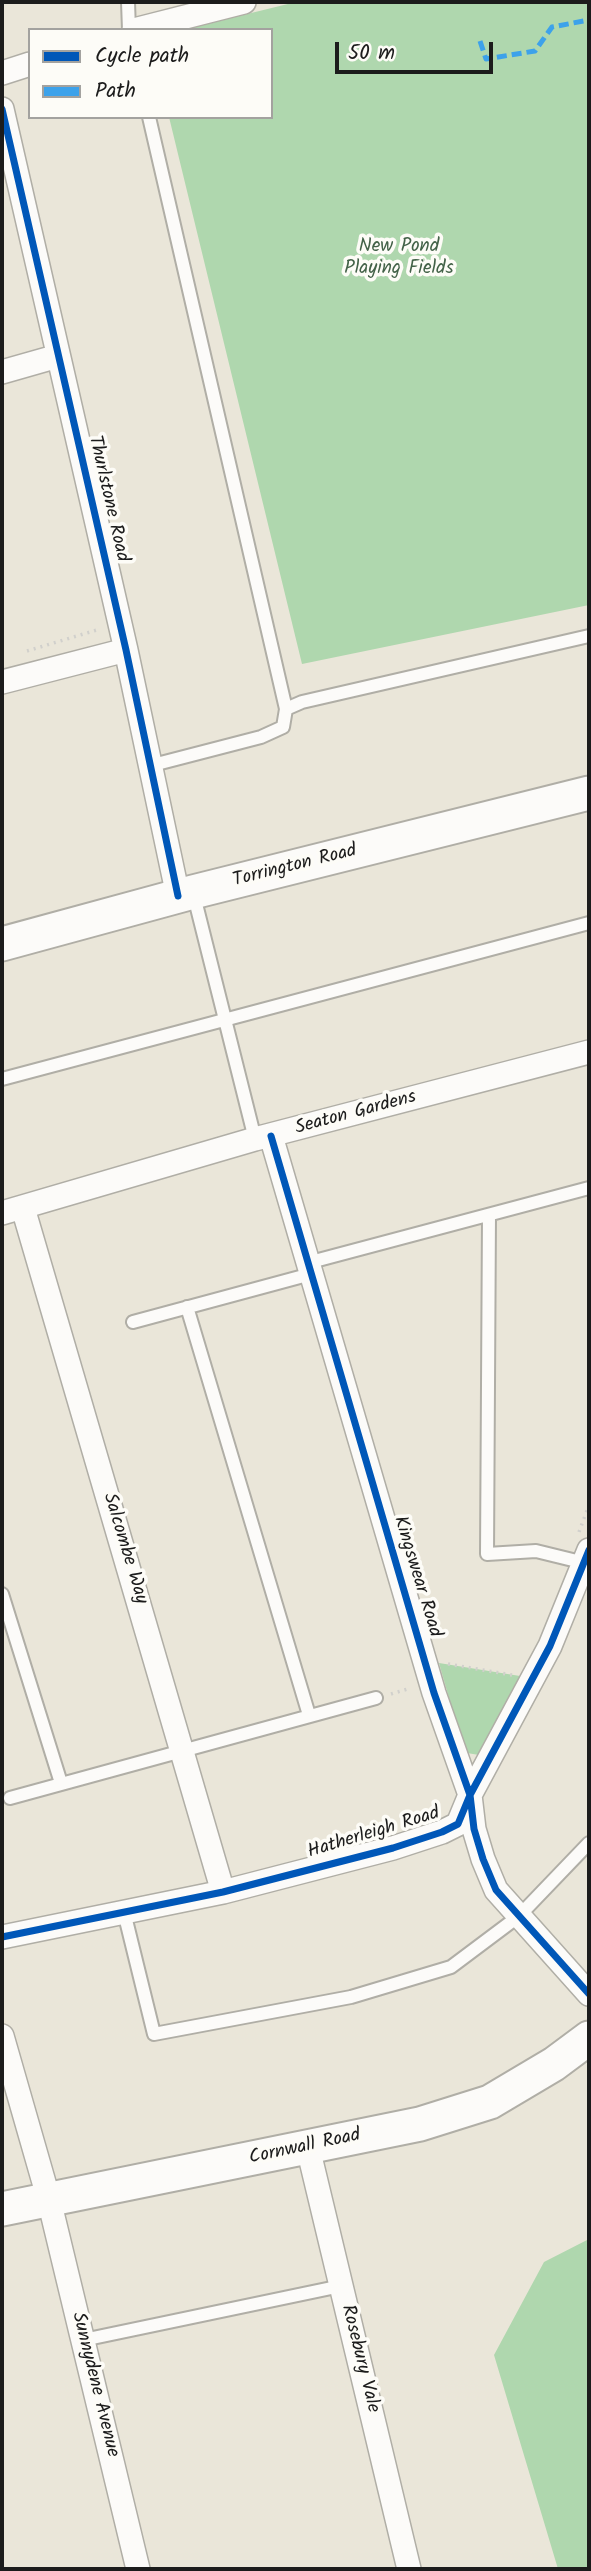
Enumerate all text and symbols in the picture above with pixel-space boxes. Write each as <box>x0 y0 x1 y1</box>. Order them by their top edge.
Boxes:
legend <box>28 28 273 119</box>
scale bar <box>339 28 496 72</box>
text: 50 m <box>348 37 395 70</box>
text: Cycle path <box>95 40 189 73</box>
text: Path <box>95 75 136 108</box>
park label: New Pond Playing Fields <box>344 237 454 281</box>
street label: Thurlstone Road <box>81 434 133 564</box>
street label: Torrington Road <box>231 841 359 893</box>
street label: Seaton Gardens <box>293 1087 419 1141</box>
street label: Salcombe Way <box>96 1491 152 1607</box>
street label: Kingswear Road <box>387 1514 445 1640</box>
street label: Hatherleigh Road <box>305 1803 443 1865</box>
street label: Cornwall Road <box>247 2125 363 2171</box>
street label: Rosebury Vale <box>335 2303 383 2415</box>
street label: Sunnydene Avenue <box>65 2310 123 2460</box>

